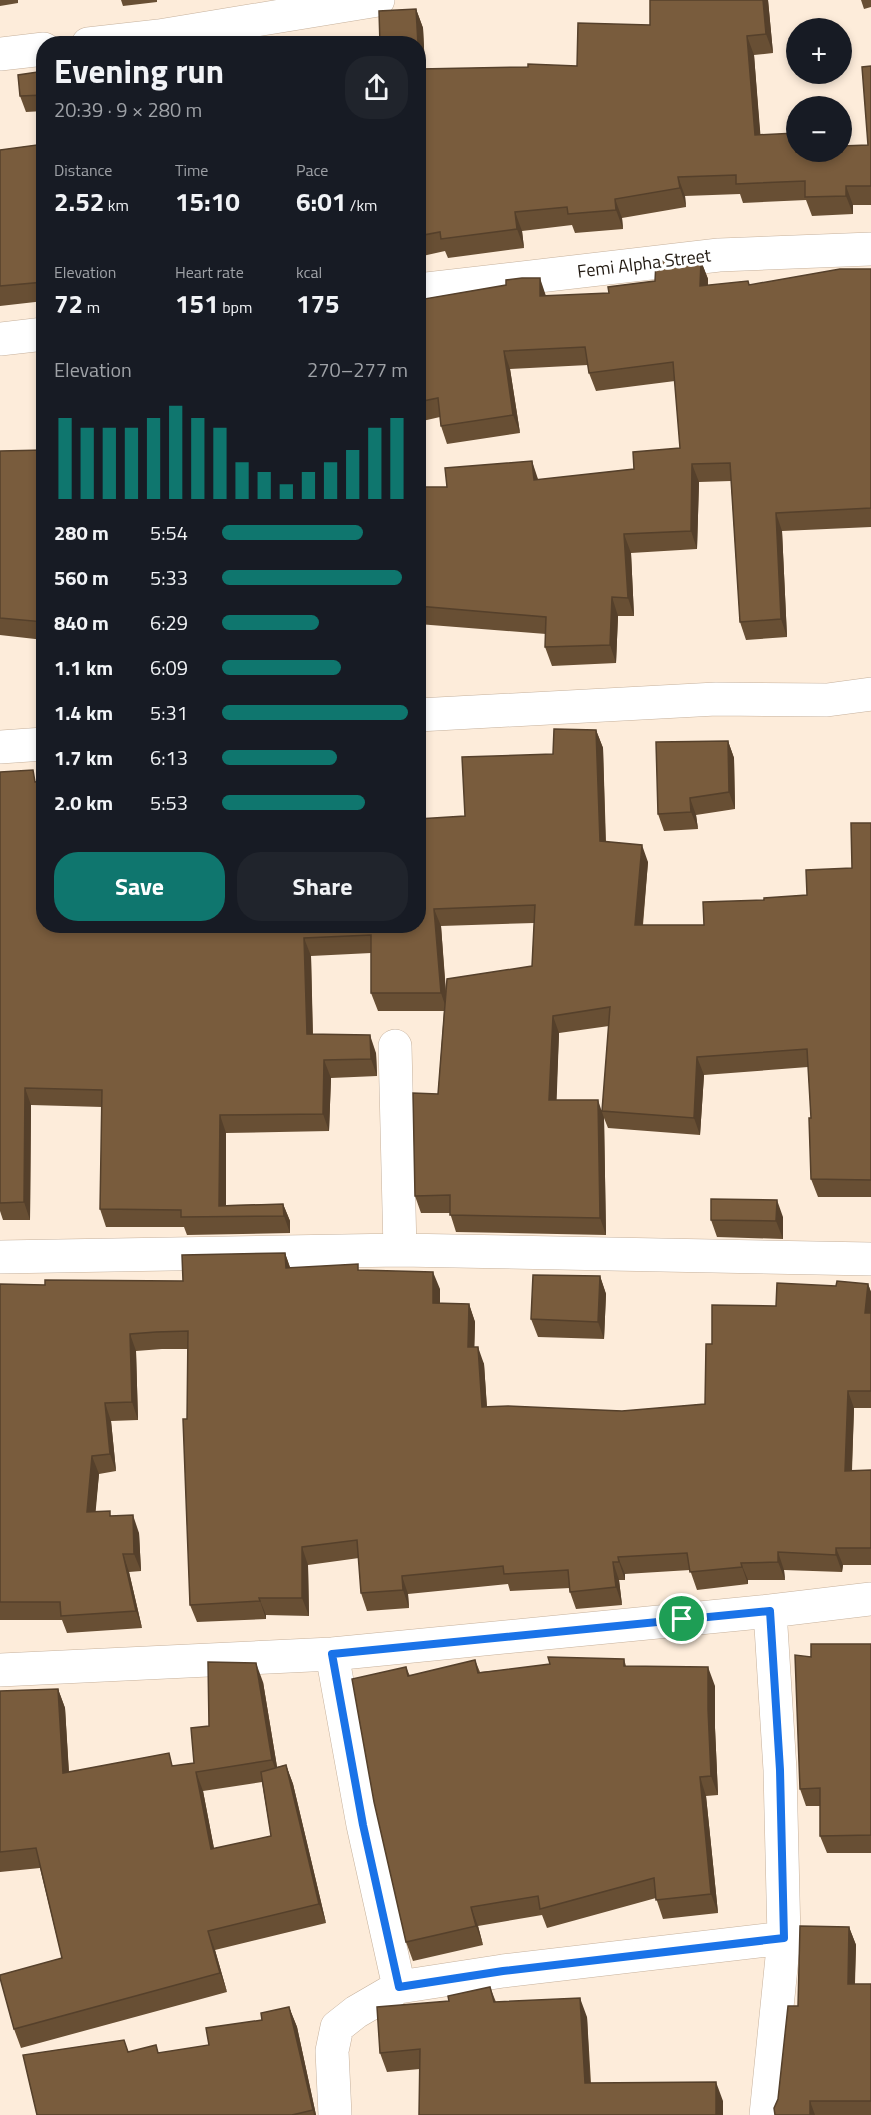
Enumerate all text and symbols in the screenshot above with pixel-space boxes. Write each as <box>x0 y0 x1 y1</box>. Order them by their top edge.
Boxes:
map controls <box>786 18 852 162</box>
button: + <box>786 18 852 84</box>
text: Evening run <box>54 46 224 96</box>
button: share <box>345 56 408 119</box>
text: 20:39 · 9 × 280 m <box>54 94 202 125</box>
button: − <box>786 96 852 162</box>
text: Distance <box>54 158 112 182</box>
text: Time <box>175 158 208 182</box>
text: Pace <box>296 158 328 182</box>
text: 2.52 <box>54 182 104 221</box>
text: 15:10 <box>175 182 240 221</box>
text: 6:01 <box>296 182 346 221</box>
text: km <box>104 193 129 217</box>
text: /km <box>346 193 378 217</box>
street label: Femi Alpha Street <box>576 241 713 285</box>
text: Elevation <box>54 260 116 284</box>
text: Heart rate <box>175 260 244 284</box>
text: kcal <box>296 260 322 284</box>
text: 72 <box>54 284 83 323</box>
text: 151 <box>175 284 219 323</box>
text: 175 <box>296 284 340 323</box>
text: m <box>83 295 100 319</box>
text: bpm <box>219 295 252 319</box>
text: Elevation <box>54 354 132 385</box>
text: 270–277 m <box>307 354 408 385</box>
text: 280 m <box>54 517 109 548</box>
text: 5:54 <box>150 517 188 548</box>
text: 560 m <box>54 562 109 593</box>
text: 5:33 <box>150 562 188 593</box>
text: 840 m <box>54 607 109 638</box>
text: 6:29 <box>150 607 188 638</box>
text: 1.1 km <box>54 652 113 683</box>
text: 6:09 <box>150 652 188 683</box>
text: 1.4 km <box>54 697 113 728</box>
text: 5:31 <box>150 697 188 728</box>
text: 1.7 km <box>54 742 113 773</box>
text: 6:13 <box>150 742 188 773</box>
text: 2.0 km <box>54 787 113 818</box>
text: 5:53 <box>150 787 188 818</box>
button: Save <box>54 852 225 921</box>
button: Share <box>237 852 408 921</box>
pin <box>656 1593 707 1644</box>
icon: arrive <box>665 1602 698 1635</box>

